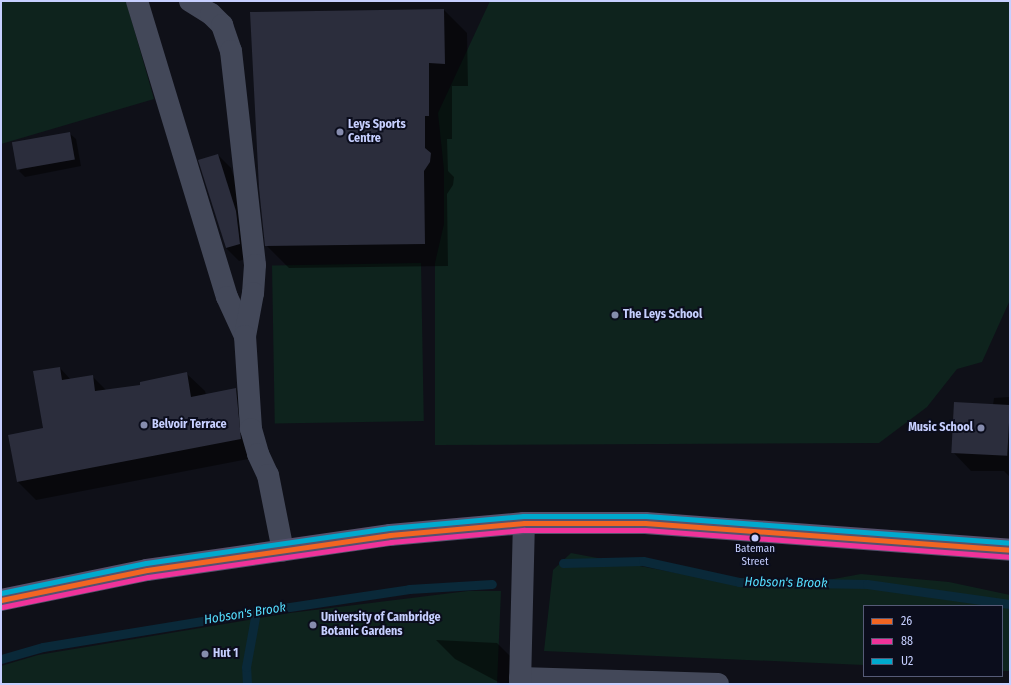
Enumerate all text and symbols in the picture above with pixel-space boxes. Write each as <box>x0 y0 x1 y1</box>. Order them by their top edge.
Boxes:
place label: Leys Sports Centre <box>348 118 406 146</box>
marker: Leys Sports Centre <box>335 127 345 137</box>
place label: The Leys School <box>623 308 702 322</box>
marker: The Leys School <box>610 310 620 320</box>
place label: Belvoir Terrace <box>152 418 227 432</box>
marker: Belvoir Terrace <box>139 420 149 430</box>
place label: Music School <box>908 421 973 435</box>
marker: Music School <box>976 423 986 433</box>
marker: Bateman Street <box>750 533 760 543</box>
place label: Bateman Street <box>735 543 775 569</box>
water label: Hobson's Brook <box>744 574 828 592</box>
water label: Hobson's Brook <box>203 600 287 628</box>
legend <box>863 605 1003 677</box>
place label: University of Cambridge Botanic Gardens <box>321 611 441 639</box>
text: 26 <box>901 614 912 628</box>
marker: University of Cambridge Botanic Gardens <box>308 620 318 630</box>
text: 88 <box>901 634 913 648</box>
place label: Hut 1 <box>213 647 238 661</box>
marker: Hut 1 <box>200 649 210 659</box>
text: U2 <box>901 654 913 668</box>

